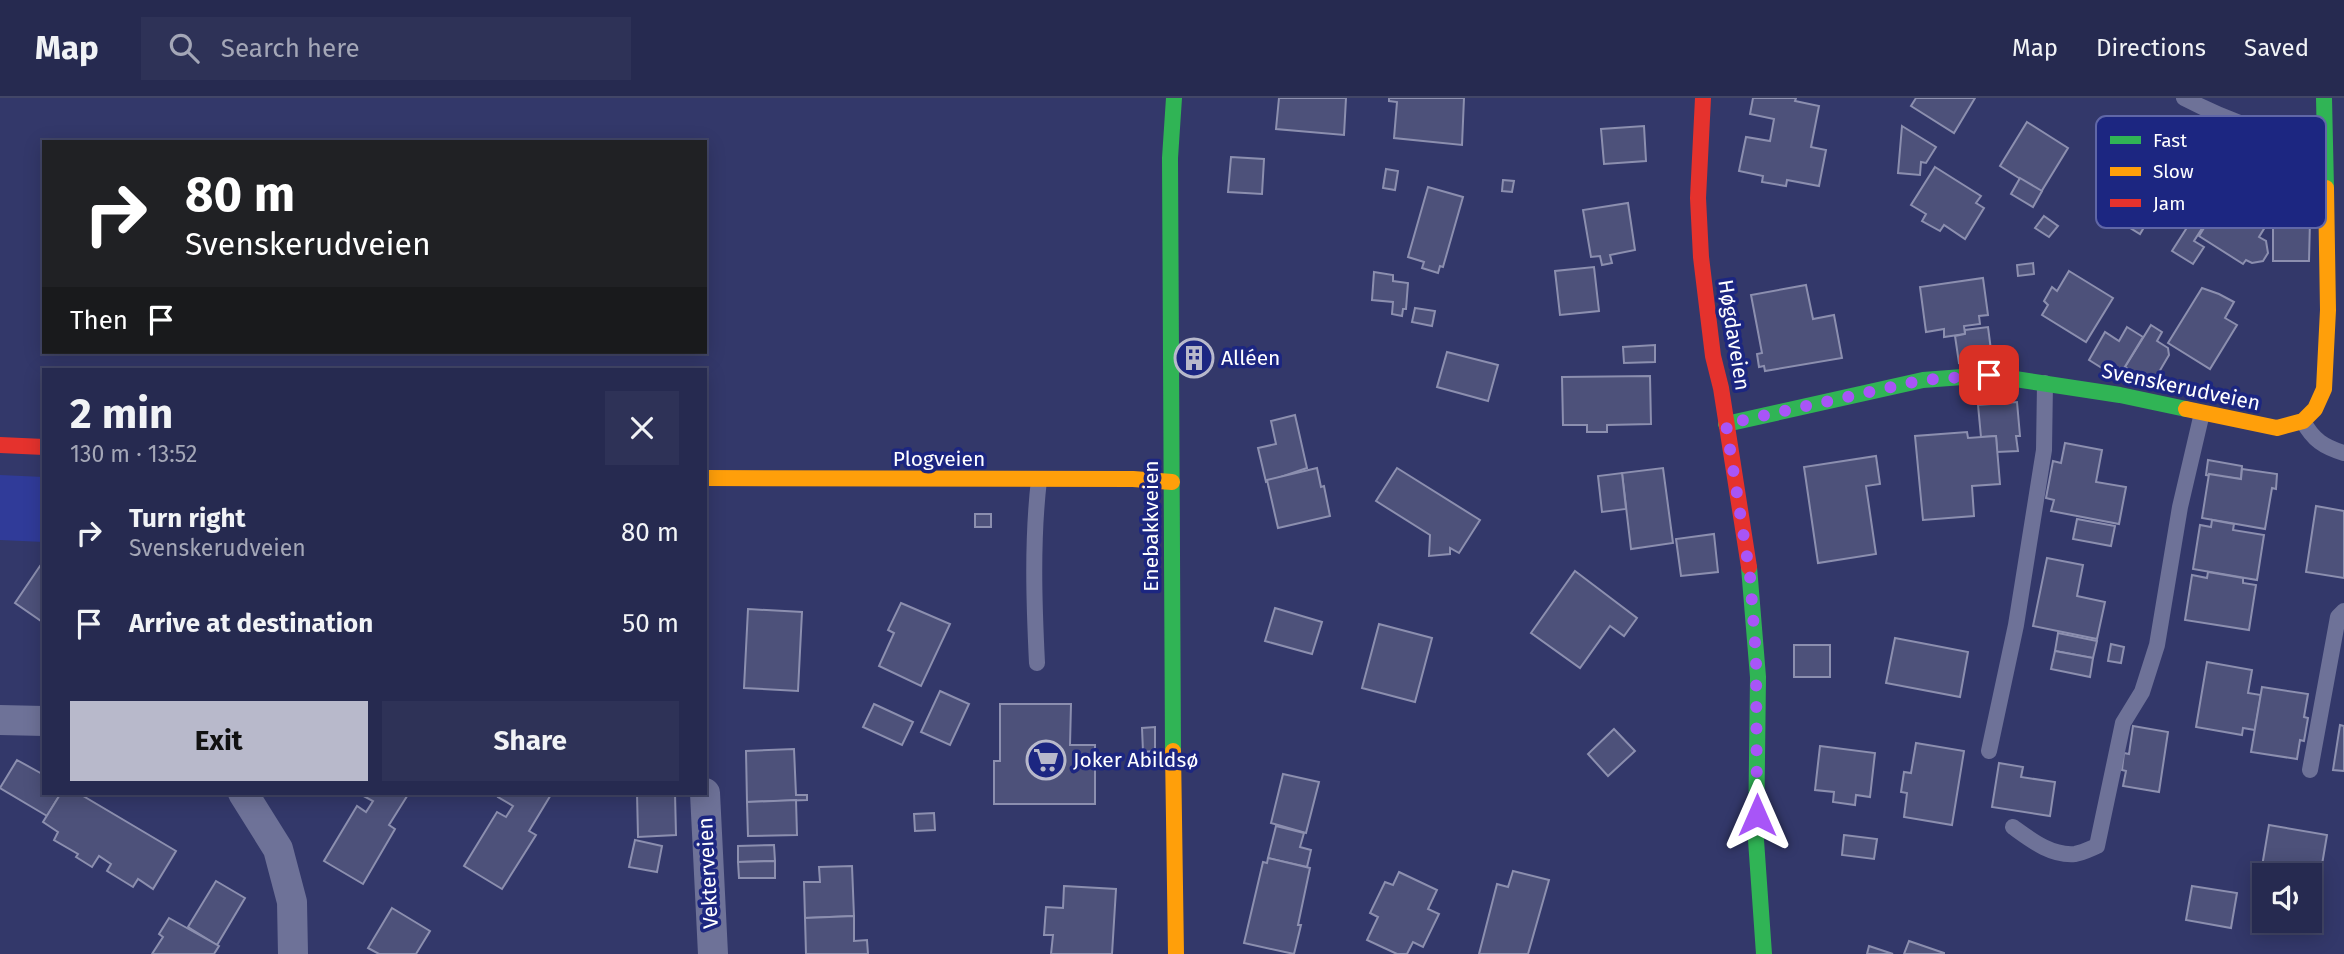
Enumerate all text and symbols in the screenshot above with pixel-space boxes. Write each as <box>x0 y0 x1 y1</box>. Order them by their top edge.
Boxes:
search box <box>141 17 631 80</box>
text: Map <box>35 28 99 68</box>
icon: search <box>165 29 203 67</box>
text: Search here <box>221 33 360 64</box>
text: Map <box>2012 34 2058 62</box>
text: Directions <box>2096 34 2206 62</box>
text: Saved <box>2244 34 2309 62</box>
legend <box>2096 116 2326 228</box>
text: Fast <box>2153 129 2187 152</box>
text: Slow <box>2153 160 2194 183</box>
text: 80 m <box>185 165 295 224</box>
icon: right <box>70 168 161 259</box>
text: Jam <box>2153 192 2185 215</box>
text: Svenskerudveien <box>185 225 431 263</box>
street label: Høgdaveien <box>1712 278 1756 392</box>
icon: arrive <box>142 301 180 339</box>
text: Then <box>70 305 128 336</box>
building icon: Alléen <box>1173 337 1215 379</box>
place label: Alléen <box>1221 345 1280 371</box>
pin <box>1959 345 2019 405</box>
icon: arrive <box>1970 356 2008 394</box>
street label: Svenskerudveien <box>2099 358 2263 416</box>
text: 2 min <box>70 389 173 439</box>
button: close <box>605 391 679 465</box>
text: 130 m · 13:52 <box>70 440 197 468</box>
street label: Plogveien <box>893 446 985 472</box>
street label: Enebakkveien <box>1138 460 1164 592</box>
text: Turn right <box>129 503 246 534</box>
icon: right <box>70 514 108 552</box>
text: 80 m <box>621 517 679 548</box>
text: Svenskerudveien <box>129 534 306 562</box>
icon: arrive <box>70 605 108 643</box>
text: Arrive at destination <box>129 608 373 639</box>
text: 50 m <box>622 608 679 639</box>
button: Exit <box>70 701 368 781</box>
button: Share <box>382 701 679 781</box>
supermarket icon: Joker Abildsø <box>1025 739 1067 781</box>
place label: Joker Abildsø <box>1073 747 1198 773</box>
position arrow <box>1720 778 1794 852</box>
street label: Vekterveien <box>692 817 724 929</box>
map controls <box>2252 863 2322 933</box>
button: sound <box>2252 863 2322 933</box>

